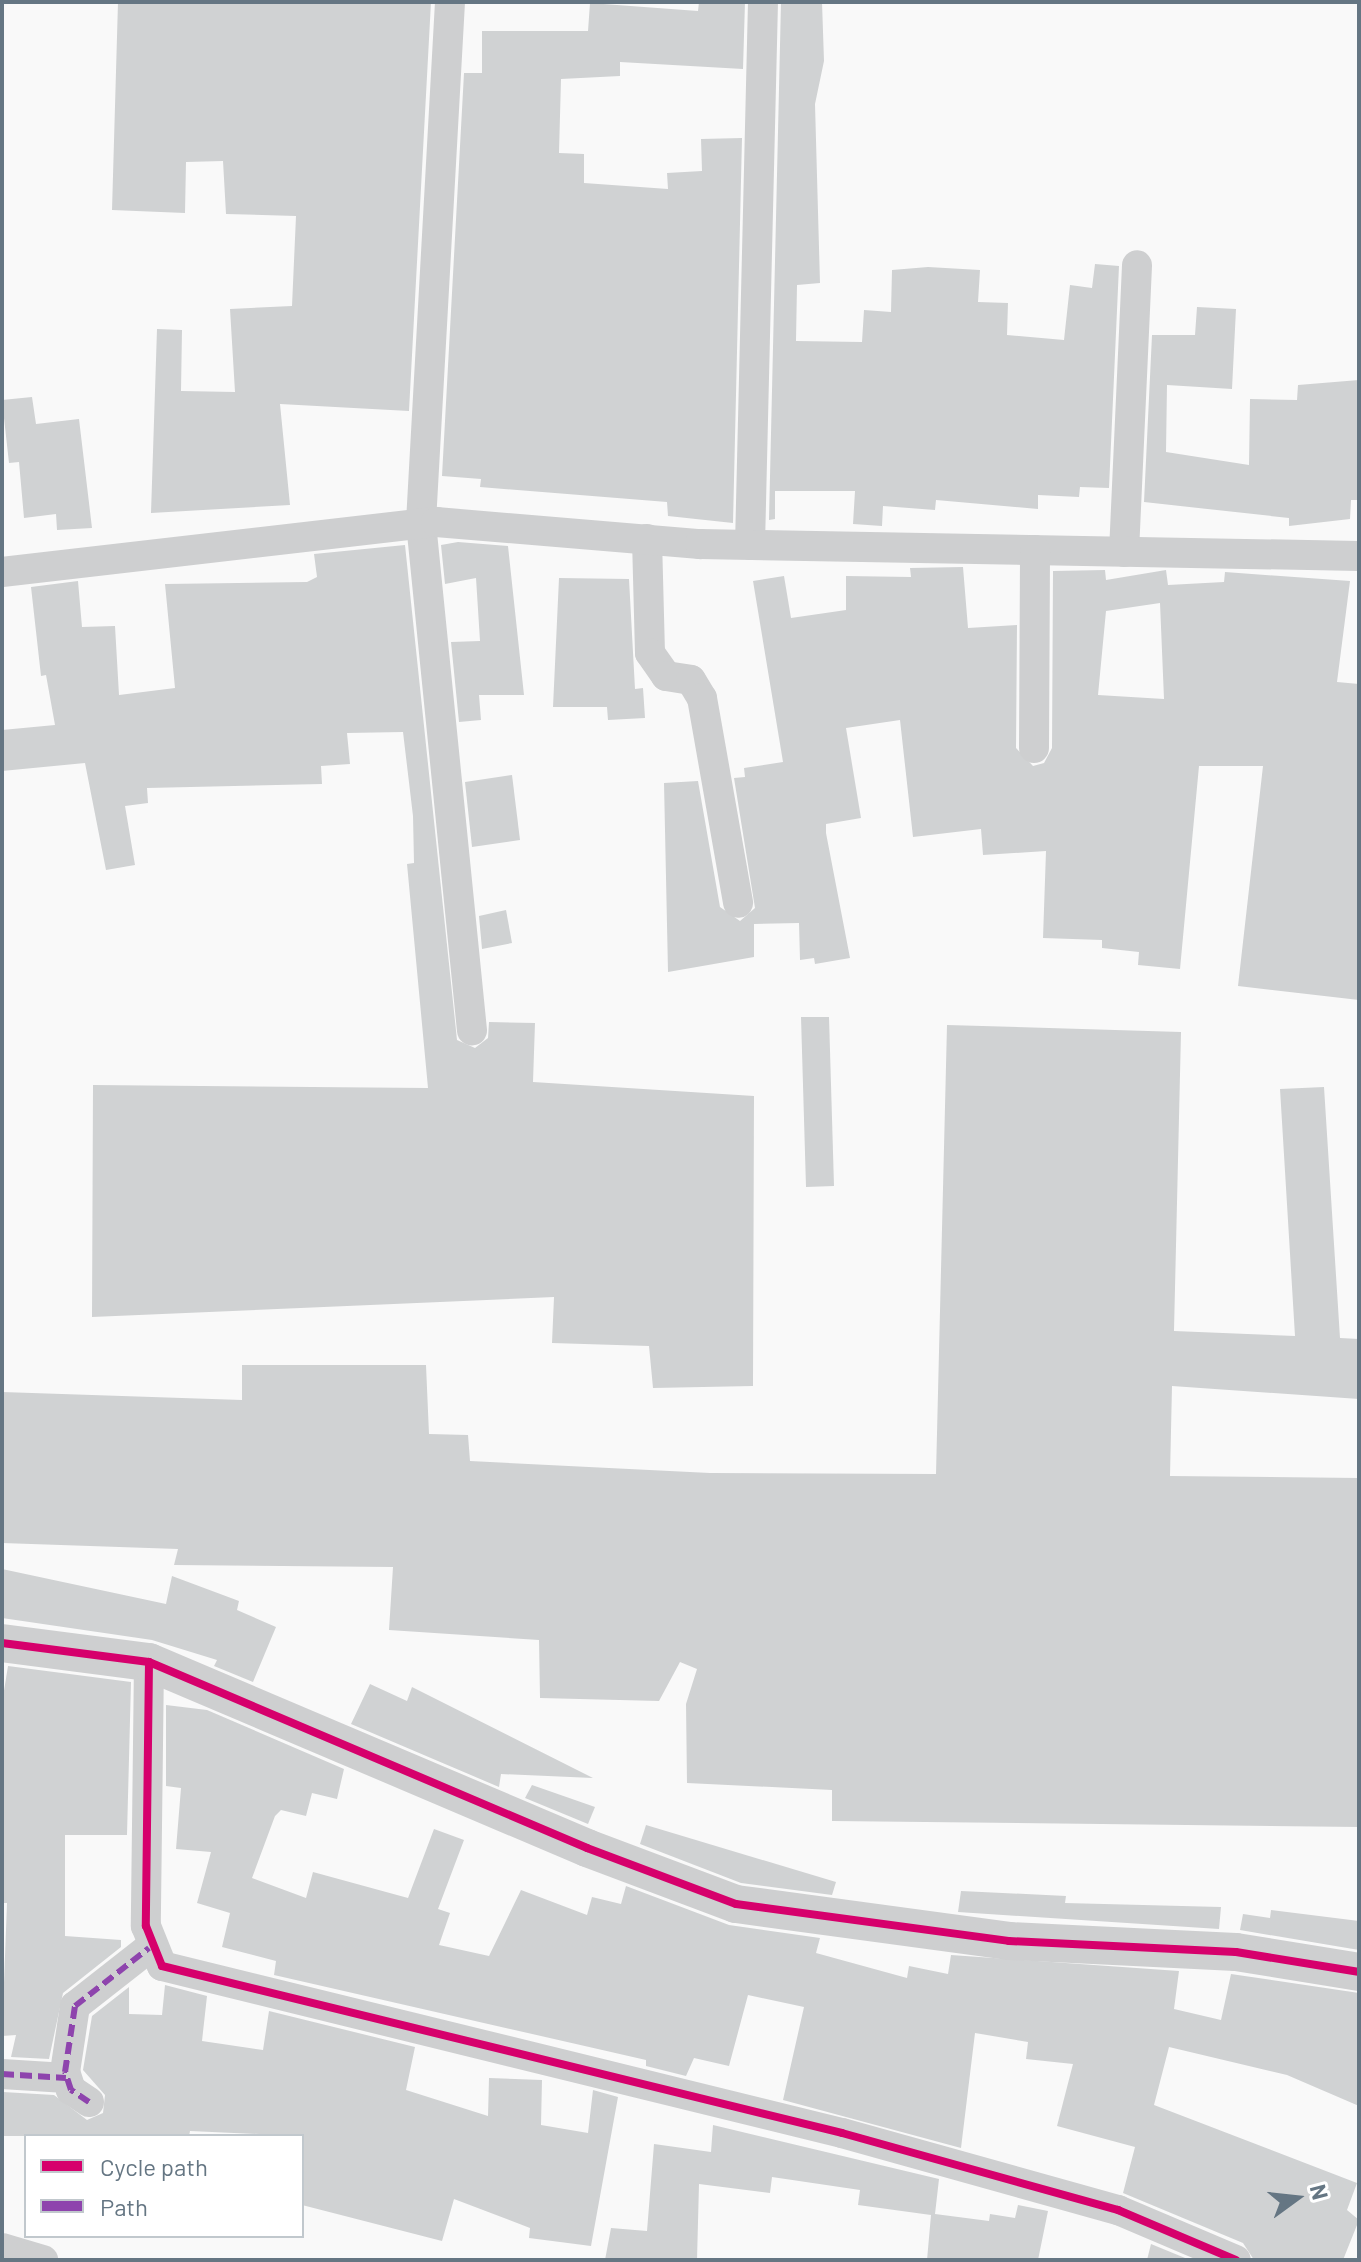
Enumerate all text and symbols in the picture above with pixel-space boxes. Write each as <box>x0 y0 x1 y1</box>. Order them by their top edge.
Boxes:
legend <box>24 2134 304 2238</box>
text: Cycle path <box>100 2152 208 2181</box>
north arrow <box>1257 2158 1337 2238</box>
text: N <box>1306 2181 1335 2202</box>
text: Path <box>100 2192 148 2221</box>

